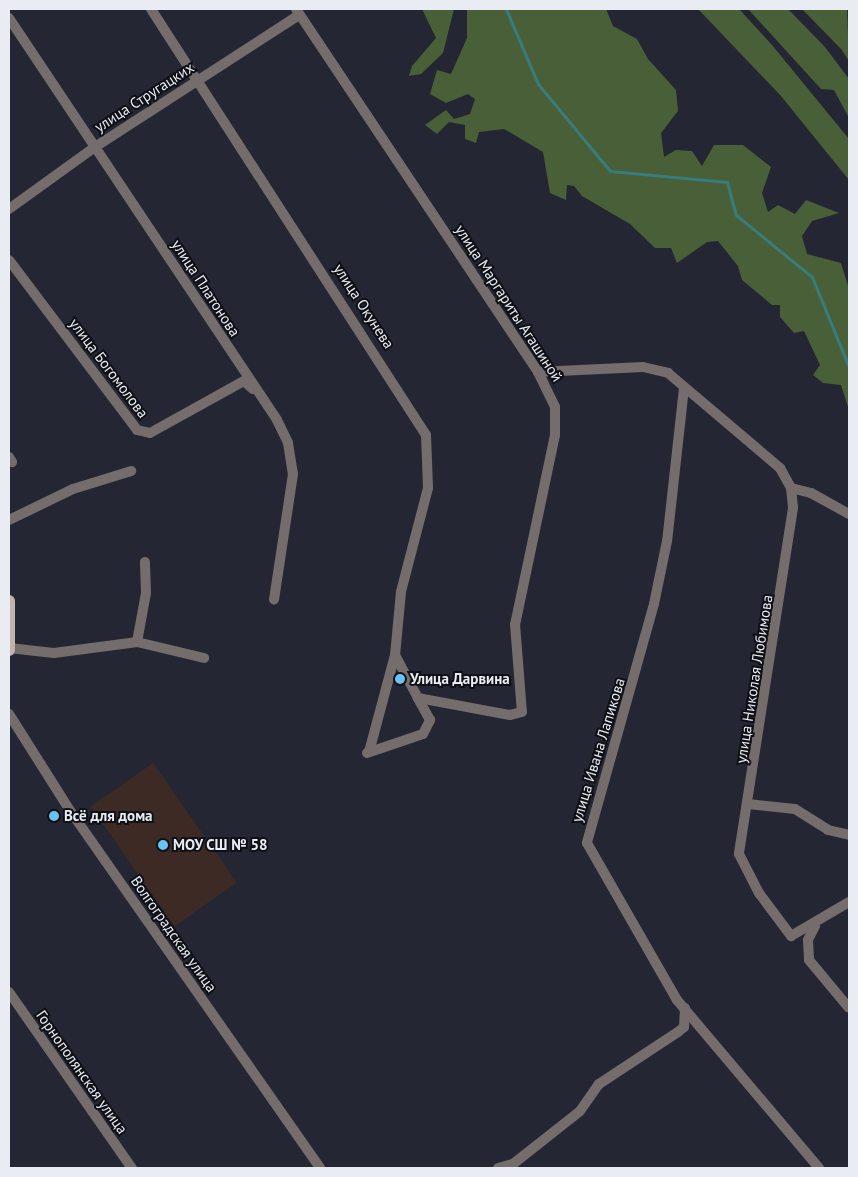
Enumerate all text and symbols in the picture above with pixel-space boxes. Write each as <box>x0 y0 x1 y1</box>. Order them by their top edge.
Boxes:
street label: улица Стругацких <box>91 58 197 136</box>
street label: улица Маргариты Агашиной <box>451 221 567 385</box>
street label: улица Платонова <box>168 236 244 340</box>
street label: улица Окунева <box>330 260 398 352</box>
street label: улица Богомолова <box>66 315 152 421</box>
street label: улица Николая Любимова <box>732 593 776 765</box>
place label: Улица Дарвина <box>410 670 510 688</box>
marker: Улица Дарвина <box>394 673 406 685</box>
street label: улица Ивана Лапикова <box>567 676 629 824</box>
place label: Всё для дома <box>64 807 153 825</box>
marker: Всё для дома <box>48 810 60 822</box>
place label: МОУ СШ № 58 <box>173 836 268 854</box>
marker: МОУ СШ № 58 <box>157 839 169 851</box>
street label: Волгоградская улица <box>127 873 221 995</box>
street label: Горнополянская улица <box>33 1007 131 1137</box>

